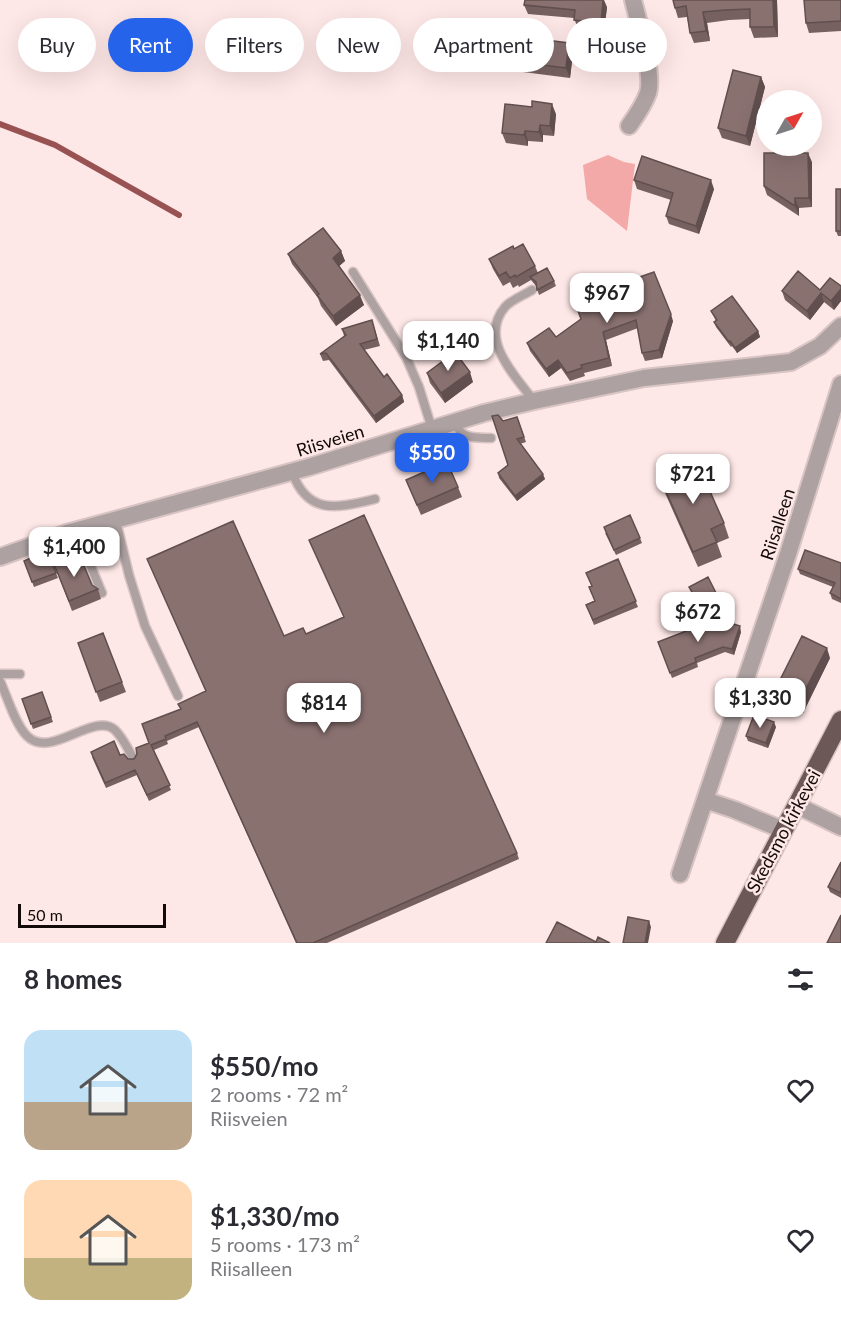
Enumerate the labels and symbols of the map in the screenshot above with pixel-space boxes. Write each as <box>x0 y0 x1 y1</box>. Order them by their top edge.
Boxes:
north arrow <box>756 90 822 156</box>
pin: $967 <box>571 273 643 324</box>
pin: $1,140 <box>399 321 497 372</box>
street label: Riisveien <box>293 419 367 461</box>
pin: $550 <box>396 433 468 484</box>
pin: $721 <box>657 454 729 505</box>
street label: Riisalleen <box>755 485 799 563</box>
pin: $1,400 <box>25 527 123 578</box>
pin: $672 <box>662 592 734 643</box>
pin: $1,330 <box>711 678 809 729</box>
pin: $814 <box>288 683 360 734</box>
street label: Skedsmo kirkevei <box>741 766 825 896</box>
scale bar <box>18 901 166 928</box>

